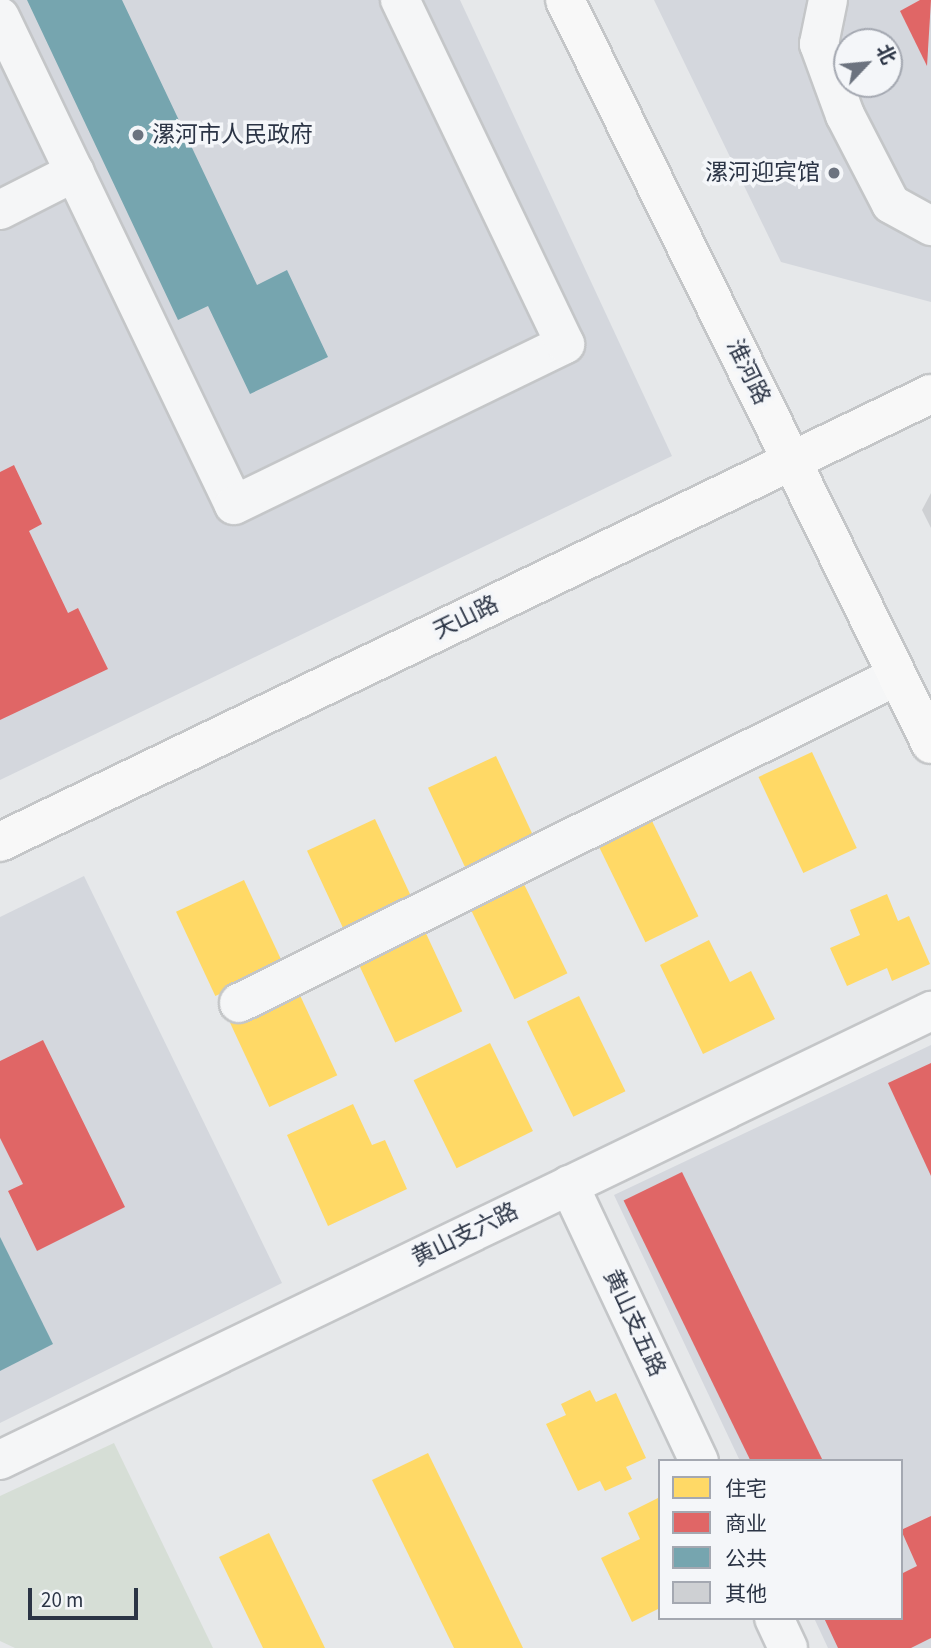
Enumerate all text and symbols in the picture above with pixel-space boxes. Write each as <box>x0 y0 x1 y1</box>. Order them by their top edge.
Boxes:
north arrow <box>833 28 903 98</box>
text: 北 <box>869 40 902 69</box>
place label: 漯河市人民政府 <box>152 121 313 149</box>
marker: 漯河市人民政府 <box>130 127 146 143</box>
place label: 漯河迎宾馆 <box>705 159 820 187</box>
marker: 漯河迎宾馆 <box>826 165 842 181</box>
street label: 淮河路 <box>720 335 776 409</box>
street label: 天山路 <box>429 590 503 646</box>
street label: 黄山支六路 <box>407 1197 523 1273</box>
street label: 黄山支五路 <box>597 1265 671 1381</box>
legend <box>658 1459 903 1620</box>
text: 住宅 <box>725 1474 767 1504</box>
text: 商业 <box>725 1509 767 1539</box>
text: 公共 <box>725 1544 767 1574</box>
scale bar <box>32 1574 142 1618</box>
text: 其他 <box>725 1579 767 1609</box>
text: 20 m <box>41 1585 83 1615</box>

